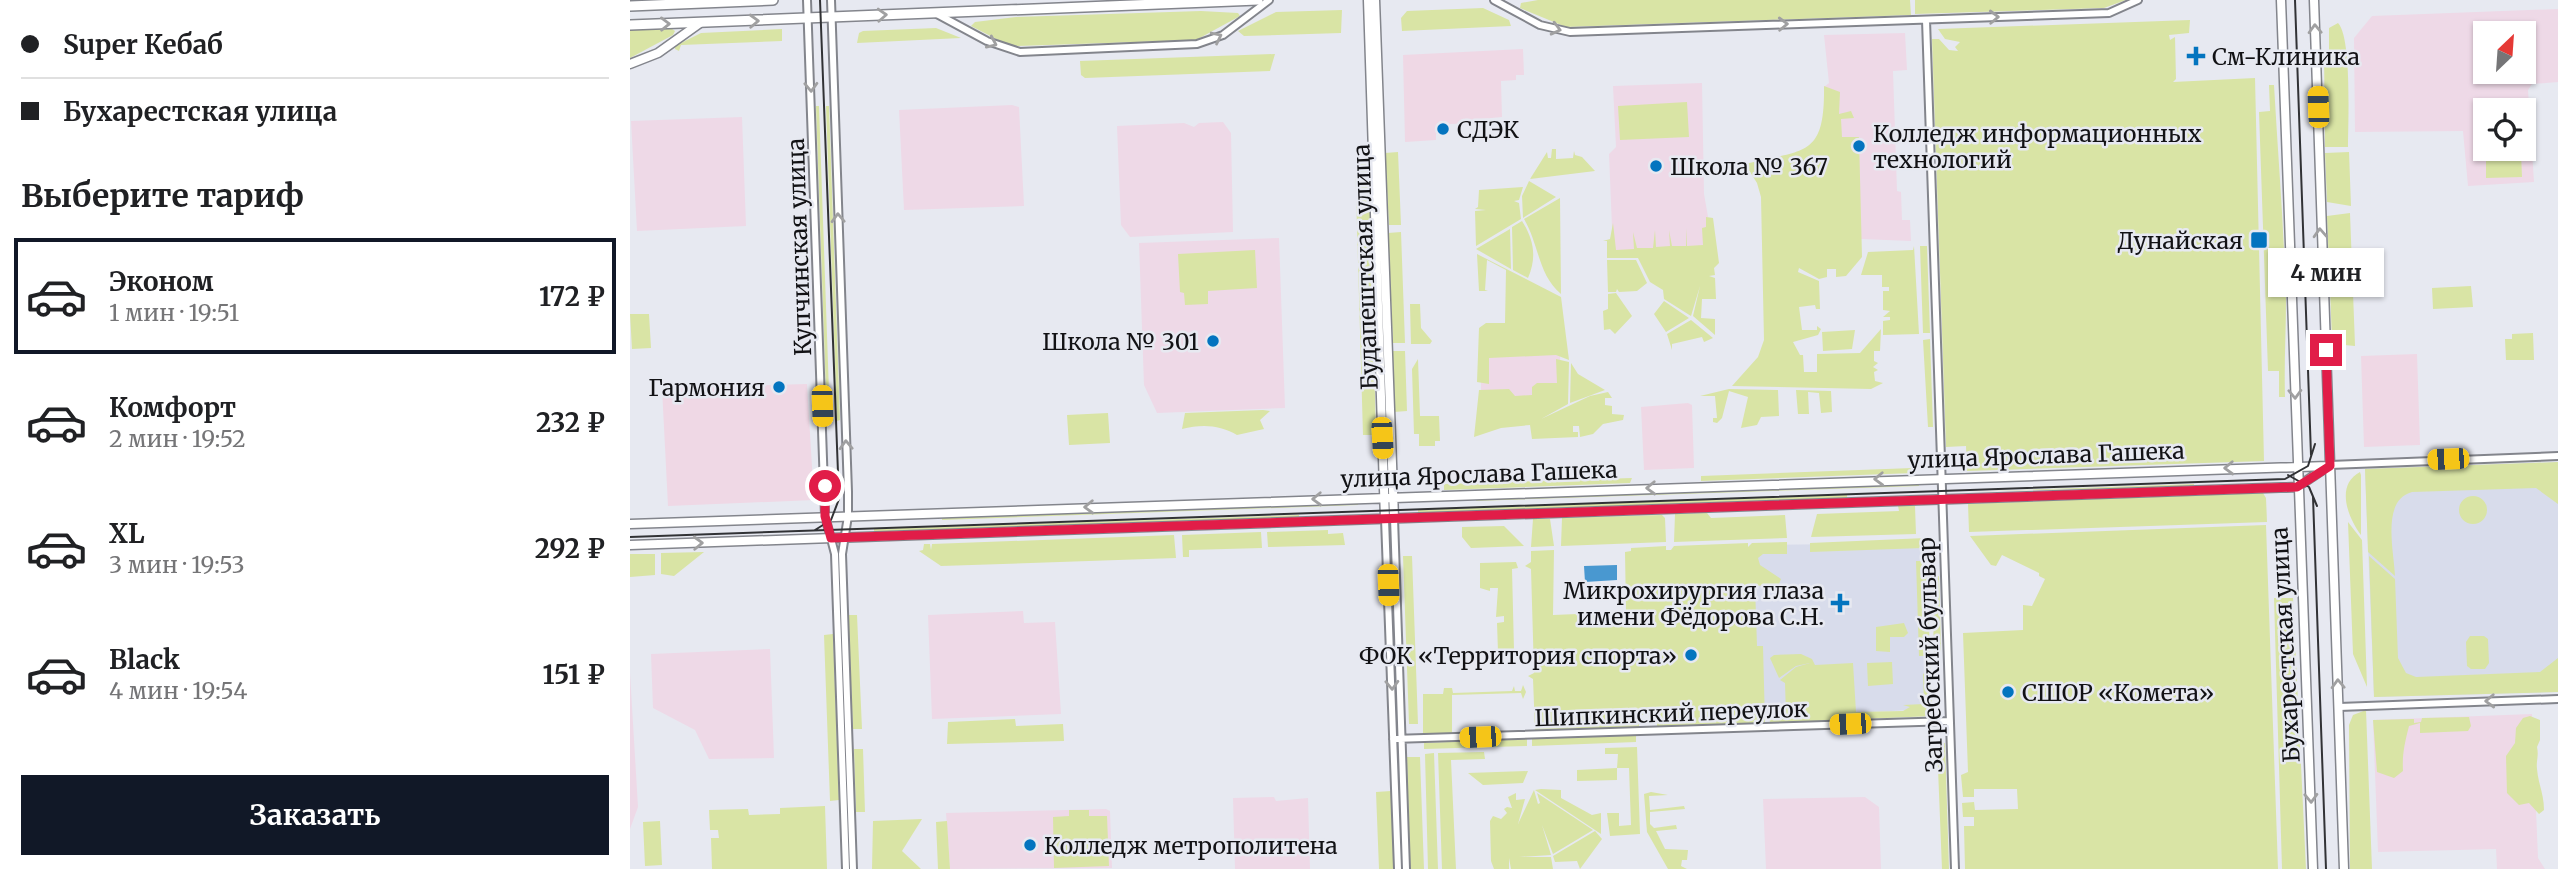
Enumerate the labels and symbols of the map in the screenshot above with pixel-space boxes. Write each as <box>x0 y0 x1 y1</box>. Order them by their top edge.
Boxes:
one-way arrow <box>876 7 887 22</box>
one-way arrow <box>1989 10 2000 25</box>
one-way arrow <box>749 13 759 29</box>
one-way arrow <box>660 16 671 32</box>
one-way arrow <box>1777 17 1788 32</box>
one-way arrow <box>1550 21 1562 35</box>
north arrow <box>2473 21 2536 84</box>
one-way arrow <box>2308 23 2323 34</box>
one-way arrow <box>1210 31 1222 45</box>
one-way arrow <box>985 35 998 49</box>
place label: См-Клиника <box>2212 42 2360 71</box>
marker: См-Клиника <box>2186 46 2206 66</box>
one-way arrow <box>803 82 818 93</box>
car <box>2307 86 2330 128</box>
place label: СДЭК <box>1457 115 1520 144</box>
place label: Колледж информационных технологий <box>1873 119 2202 174</box>
marker: СДЭК <box>1435 121 1451 137</box>
street label: Купчинская улица <box>781 138 817 356</box>
marker: Колледж информационных технологий <box>1851 138 1867 154</box>
street label: Будапештская улица <box>1346 143 1384 391</box>
place label: Школа № 367 <box>1670 152 1828 181</box>
marker: Школа № 367 <box>1648 158 1664 174</box>
one-way arrow <box>830 212 846 223</box>
place label: Дунайская <box>2118 226 2243 255</box>
one-way arrow <box>2313 228 2328 239</box>
marker: Дунайская <box>2249 230 2269 250</box>
callout: 4 мин <box>2268 248 2384 298</box>
place label: Школа № 301 <box>1042 327 1199 356</box>
marker: Школа № 301 <box>1205 333 1221 349</box>
route end <box>2310 334 2342 366</box>
place label: Гармония <box>648 373 765 402</box>
marker: Гармония <box>771 379 787 395</box>
car <box>811 385 834 427</box>
one-way arrow <box>2287 389 2303 400</box>
car <box>1371 416 1394 460</box>
street label: улица Ярослава Гашека <box>1907 436 2185 474</box>
one-way arrow <box>839 440 854 451</box>
car <box>2427 448 2470 470</box>
street label: улица Ярослава Гашека <box>1340 455 1618 493</box>
one-way arrow <box>2223 460 2234 475</box>
route start <box>809 470 841 502</box>
one-way arrow <box>1873 472 1884 487</box>
one-way arrow <box>1646 480 1656 496</box>
one-way arrow <box>1311 492 1322 507</box>
one-way arrow <box>1083 500 1094 515</box>
street label: Бухарестская улица <box>2264 526 2306 764</box>
one-way arrow <box>693 535 704 550</box>
street label: Загребский бульвар <box>1911 537 1949 773</box>
car <box>1377 564 1400 606</box>
place label: Микрохирургия глаза имени Фёдорова С.Н. <box>1563 576 1824 631</box>
marker: Микрохирургия глаза имени Фёдорова С.Н. <box>1830 593 1850 613</box>
place label: ФОК «Территория спорта» <box>1359 641 1677 670</box>
marker: ФОК «Территория спорта» <box>1683 647 1699 663</box>
place label: СШОР «Комета» <box>2022 678 2214 707</box>
one-way arrow <box>2331 678 2346 689</box>
one-way arrow <box>1384 680 1399 691</box>
marker: СШОР «Комета» <box>2000 684 2016 700</box>
street label: Шипкинский переулок <box>1534 694 1809 732</box>
one-way arrow <box>2484 694 2495 709</box>
car <box>1829 713 1872 735</box>
car <box>1459 726 1502 748</box>
one-way arrow <box>2303 793 2318 804</box>
place label: Колледж метрополитена <box>1044 831 1338 860</box>
marker: Колледж метрополитена <box>1022 837 1038 853</box>

